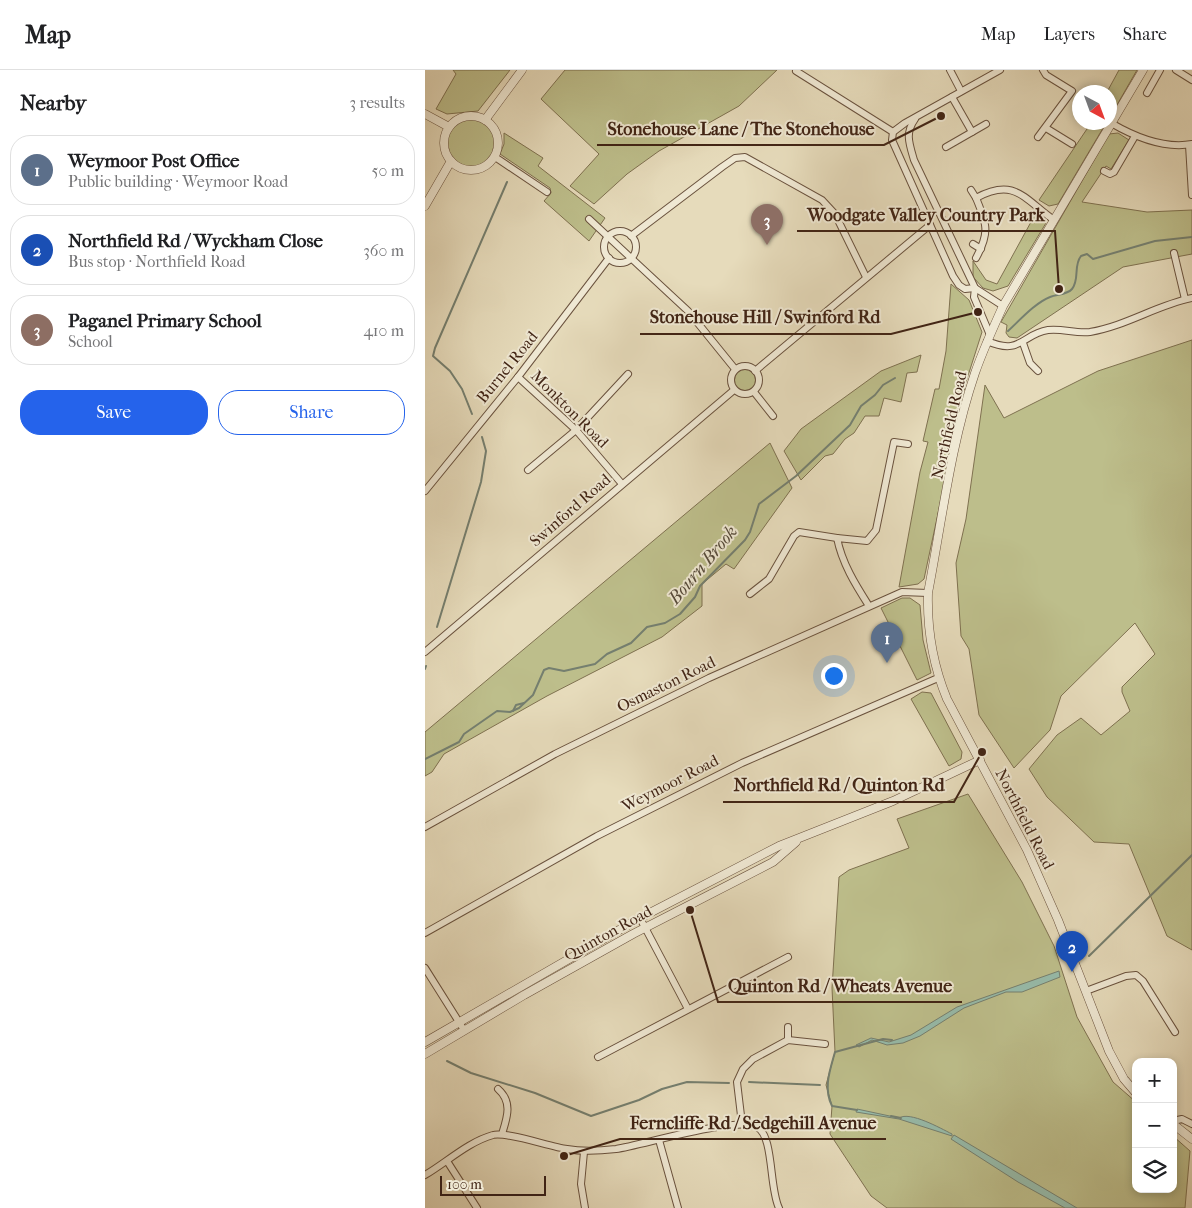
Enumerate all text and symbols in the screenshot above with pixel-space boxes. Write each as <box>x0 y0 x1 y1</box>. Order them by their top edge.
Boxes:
text: Map <box>25 21 71 49</box>
text: Map <box>981 24 1015 45</box>
text: Layers <box>1043 24 1095 45</box>
text: Share <box>1123 24 1167 45</box>
north arrow <box>1072 85 1117 130</box>
text: Nearby <box>20 91 86 115</box>
text: 3 results <box>349 93 405 112</box>
callout: Stonehouse Lane / The Stonehouse <box>597 112 884 145</box>
text: Stonehouse Lane / The Stonehouse <box>607 119 875 140</box>
text: Weymoor Post Office <box>68 150 240 172</box>
text: 1 <box>34 161 40 180</box>
text: 50 m <box>372 161 404 180</box>
text: Public building · Weymoor Road <box>68 172 288 191</box>
callout: Woodgate Valley Country Park <box>797 198 1055 231</box>
pin: 3 <box>751 204 783 245</box>
text: Woodgate Valley Country Park <box>806 205 1045 226</box>
text: Northfield Rd / Wyckham Close <box>68 230 323 252</box>
text: 2 <box>33 241 41 260</box>
text: 360 m <box>363 241 404 260</box>
text: Bus stop · Northfield Road <box>68 252 246 271</box>
callout: Stonehouse Hill / Swinford Rd <box>640 301 891 334</box>
text: Stonehouse Hill / Swinford Rd <box>650 307 882 328</box>
text: Paganel Primary School <box>68 310 262 332</box>
text: 3 <box>34 321 40 340</box>
text: 410 m <box>363 321 404 340</box>
street label: Burnel Road <box>472 327 542 407</box>
text: School <box>68 332 113 351</box>
street label: Monkton Road <box>527 366 613 452</box>
street label: Northfield Road <box>927 369 971 481</box>
button: Save <box>20 390 208 435</box>
button: Share <box>218 390 405 435</box>
street label: Swinford Road <box>526 469 615 550</box>
water label: Bourn Brook <box>663 521 742 609</box>
pin: 1 <box>871 622 903 663</box>
street label: Osmaston Road <box>614 652 719 716</box>
your location <box>821 663 847 689</box>
street label: Weymoor Road <box>618 750 722 816</box>
street label: Northfield Road <box>992 766 1059 873</box>
callout: Northfield Rd / Quinton Rd <box>723 769 954 802</box>
text: Northfield Rd / Quinton Rd <box>734 775 946 796</box>
street label: Quinton Road <box>561 901 655 965</box>
pin: 2 <box>1056 931 1088 972</box>
callout: Quinton Rd / Wheats Avenue <box>718 969 962 1002</box>
text: Quinton Rd / Wheats Avenue <box>728 976 952 997</box>
map controls <box>1132 1058 1177 1193</box>
button: + <box>1132 1058 1177 1103</box>
button: − <box>1132 1103 1177 1148</box>
callout: Ferncliffe Rd / Sedgehill Avenue <box>620 1106 886 1139</box>
text: Ferncliffe Rd / Sedgehill Avenue <box>629 1113 876 1134</box>
button: layers <box>1132 1148 1177 1193</box>
scale bar <box>440 1173 546 1196</box>
text: 100 m <box>447 1176 482 1193</box>

